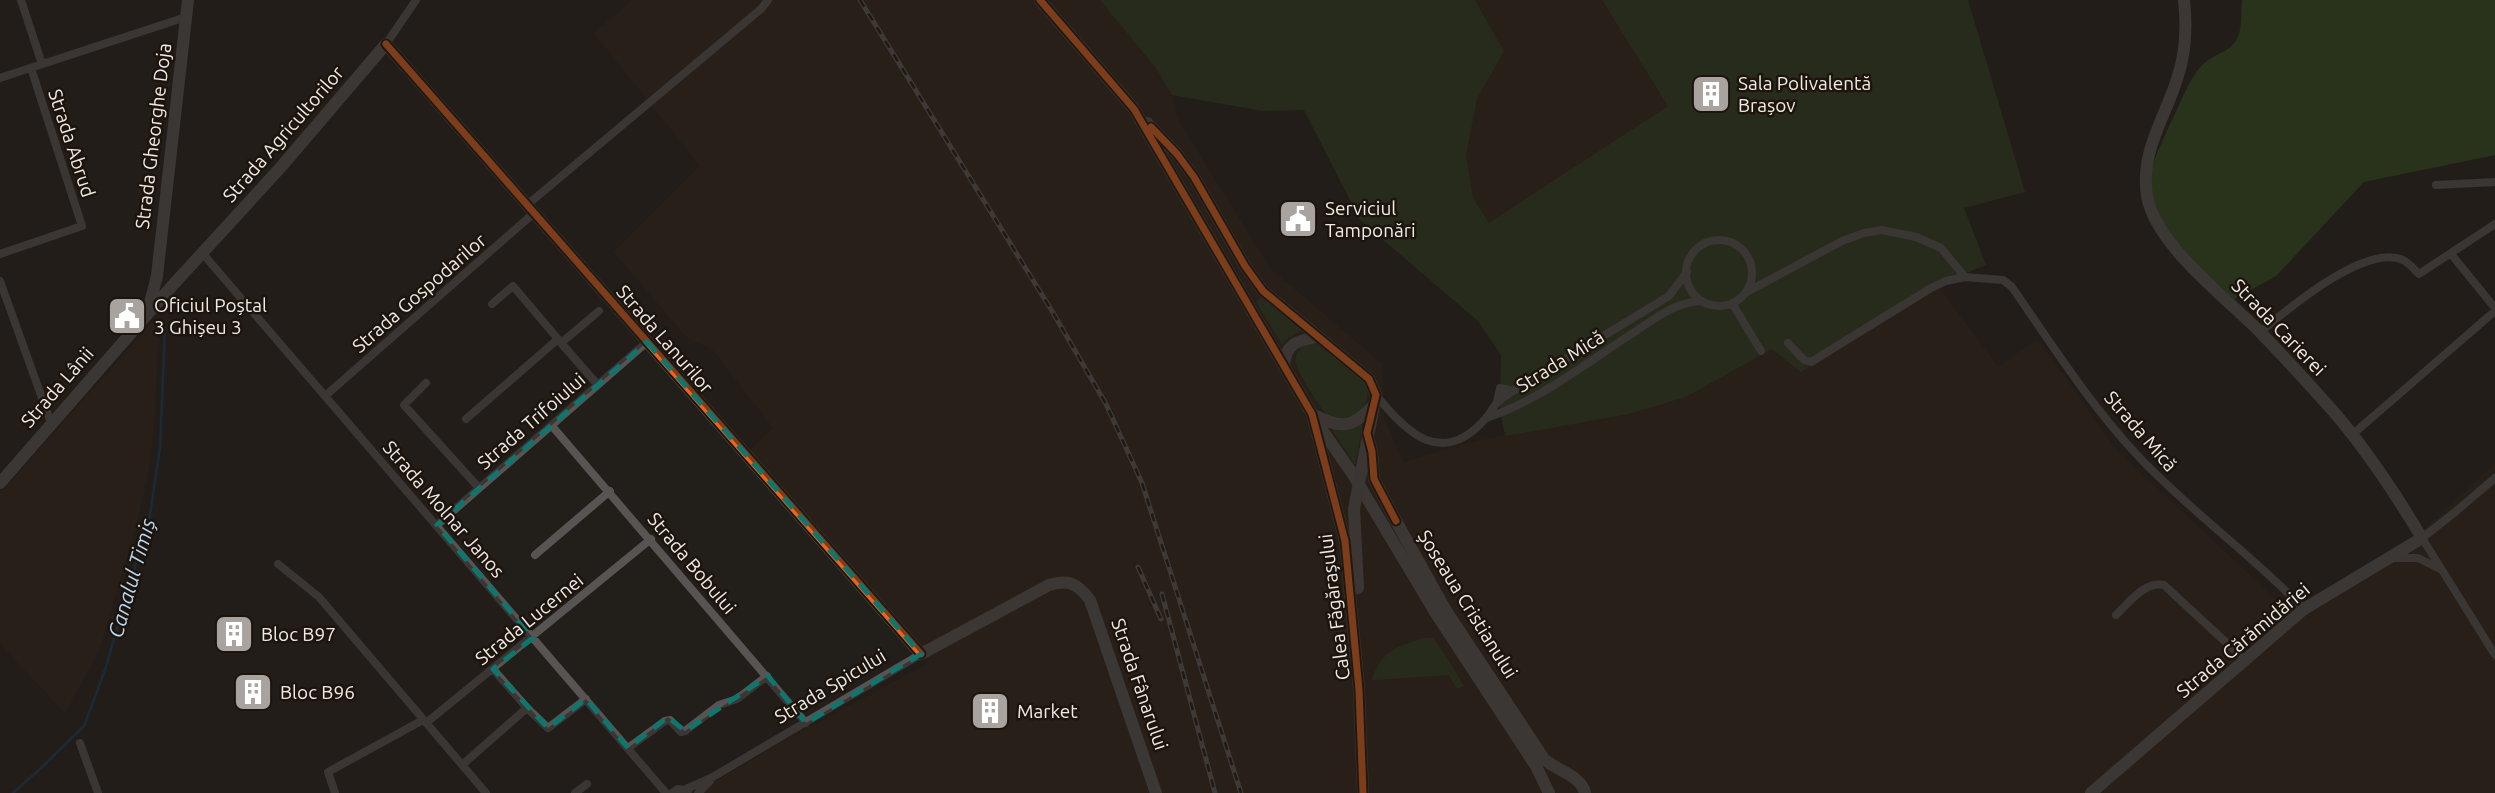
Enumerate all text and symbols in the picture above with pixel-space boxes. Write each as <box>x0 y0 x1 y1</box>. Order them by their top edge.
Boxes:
street label: Strada Gheorghe Doja <box>131 42 175 230</box>
street label: Strada Agricultorilor <box>218 62 348 206</box>
place label: Sala Polivalentă Brașov <box>1738 72 1871 116</box>
building icon: Sala Polivalentă Brașov <box>1690 73 1732 115</box>
street label: Strada Abrud <box>44 86 100 200</box>
place label: Serviciul Tamponări <box>1325 197 1416 241</box>
public building icon: Serviciul Tamponări <box>1277 198 1319 240</box>
street label: Strada Gospodarilor <box>348 229 490 357</box>
street label: Strada Carierei <box>2227 274 2331 380</box>
street label: Strada Lanurilor <box>612 281 718 397</box>
place label: Oficiul Poștal 3 Ghișeu 3 <box>154 294 267 338</box>
public building icon: Oficiul Poștal 3 Ghișeu 3 <box>106 295 148 337</box>
street label: Strada Mică <box>1512 325 1608 397</box>
street label: Strada Lânii <box>16 342 98 432</box>
street label: Strada Trifoiului <box>473 368 589 474</box>
street label: Strada Mică <box>2100 386 2182 476</box>
street label: Strada Molnar Janos <box>379 436 509 582</box>
street label: Strada Bobului <box>643 508 741 618</box>
water label: Canalul Timiș <box>103 515 160 640</box>
street label: Șoseaua Cristianului <box>1414 526 1522 682</box>
street label: Calea Făgărașului <box>1314 533 1354 681</box>
street label: Strada Lucernei <box>471 569 587 669</box>
street label: Strada Cărămidăriei <box>2172 578 2314 702</box>
building icon: Bloc B97 <box>213 613 255 655</box>
street label: Strada Fânarului <box>1107 615 1173 753</box>
place label: Bloc B97 <box>261 623 336 645</box>
street label: Strada Spicului <box>771 644 889 728</box>
building icon: Bloc B96 <box>232 671 274 713</box>
place label: Bloc B96 <box>280 681 355 703</box>
building icon: Market <box>969 690 1011 732</box>
place label: Market <box>1017 700 1078 722</box>

